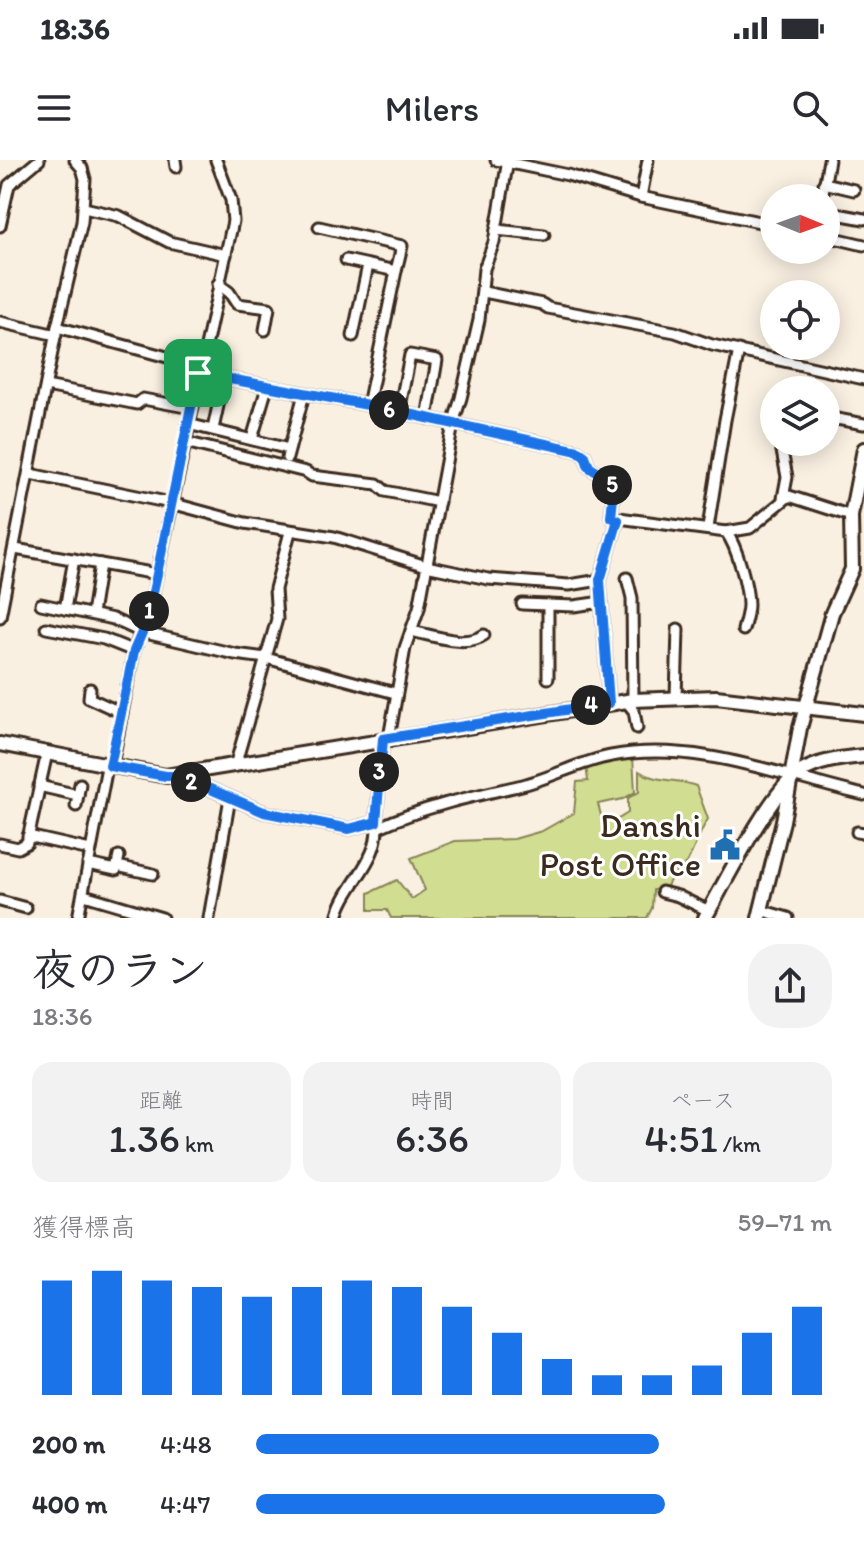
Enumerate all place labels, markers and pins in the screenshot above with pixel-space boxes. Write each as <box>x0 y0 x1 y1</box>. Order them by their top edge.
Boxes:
pin <box>164 339 232 407</box>
pin: 6 <box>369 390 409 430</box>
pin: 5 <box>592 465 632 505</box>
pin: 1 <box>129 591 169 631</box>
pin: 4 <box>571 685 611 725</box>
pin: 3 <box>359 752 399 792</box>
pin: 2 <box>171 762 211 802</box>
place label: Danshi Post Office <box>539 805 701 885</box>
public building icon: Danshi Post Office <box>708 828 742 862</box>

